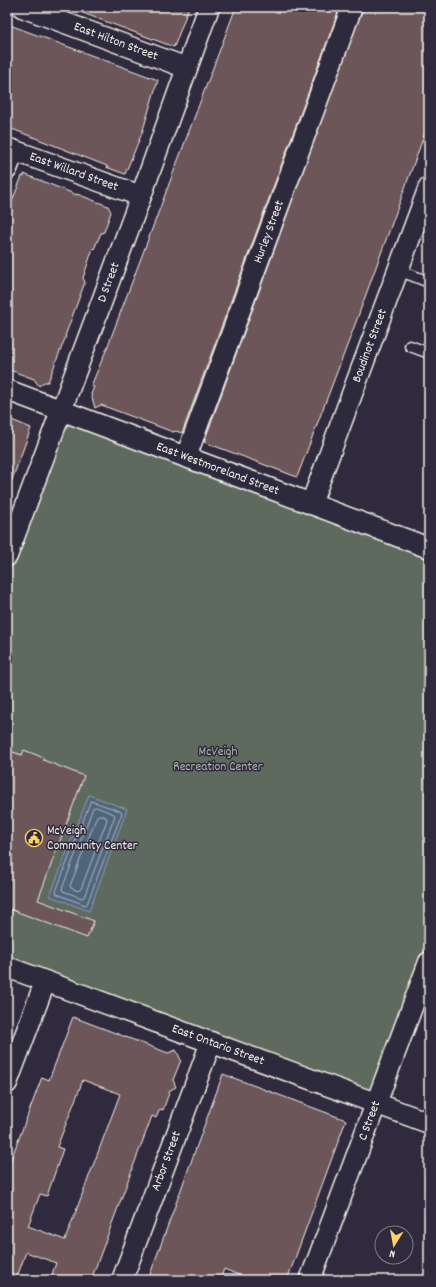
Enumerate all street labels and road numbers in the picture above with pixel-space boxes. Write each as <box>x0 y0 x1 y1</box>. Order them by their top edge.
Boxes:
street label: East Hilton Street <box>71 17 161 66</box>
street label: East Willard Street <box>27 147 121 197</box>
street label: Hurley Street <box>249 197 289 266</box>
street label: D Street <box>93 259 125 305</box>
street label: Boudinot Street <box>348 306 392 385</box>
street label: East Westmoreland Street <box>153 437 282 501</box>
street label: East Ontario Street <box>169 1019 267 1071</box>
street label: C Street <box>353 1098 386 1143</box>
street label: Arbor Street <box>147 1128 186 1194</box>

